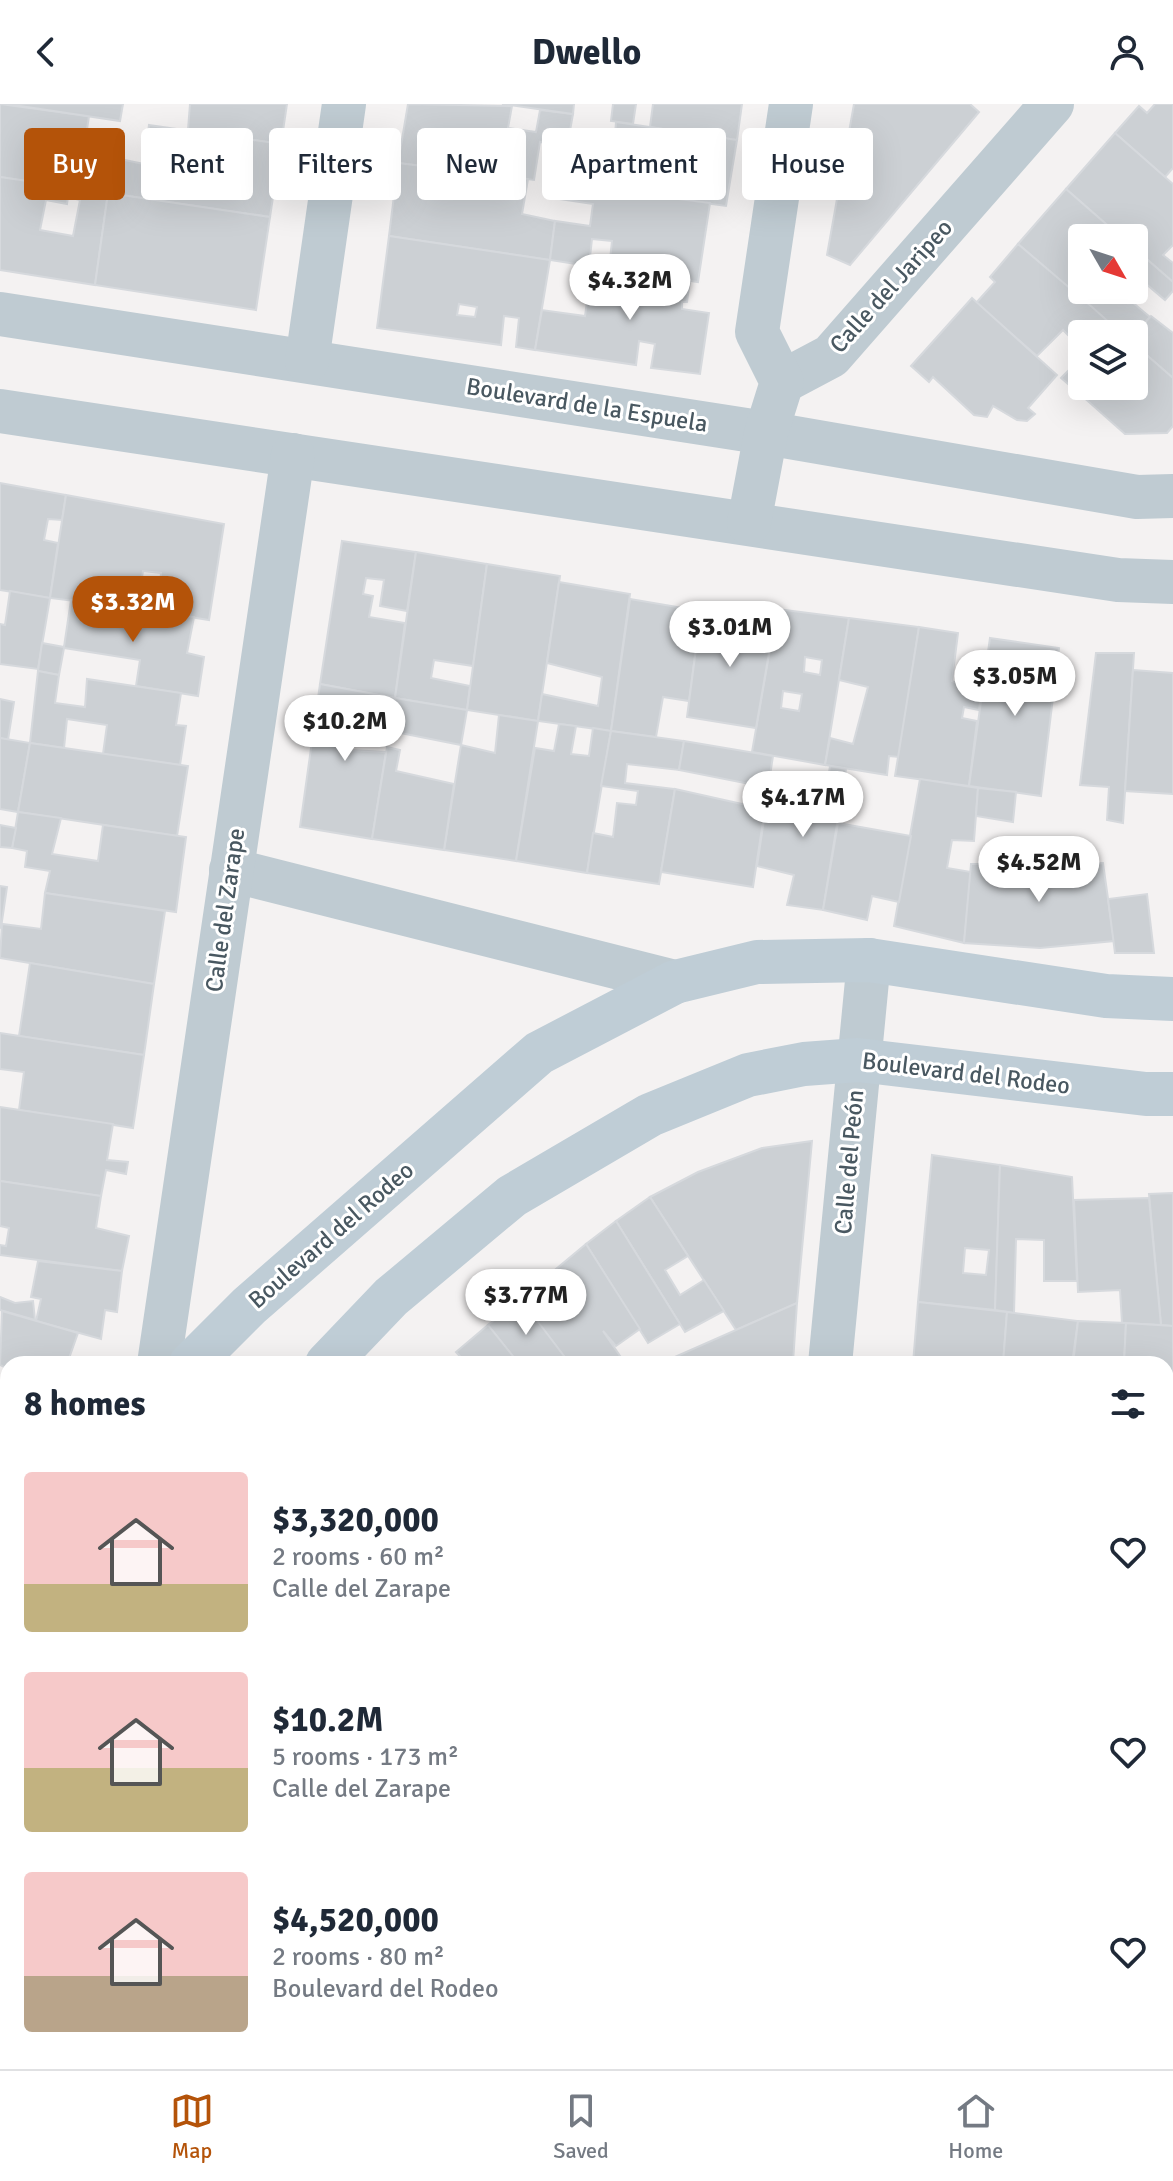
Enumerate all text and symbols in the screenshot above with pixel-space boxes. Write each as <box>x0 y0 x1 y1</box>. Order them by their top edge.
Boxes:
icon: back <box>24 30 68 74</box>
text: Dwello <box>532 30 641 75</box>
icon: person <box>1105 30 1149 74</box>
chip: Buy <box>24 128 125 200</box>
chip: Rent <box>141 128 253 200</box>
chip: Filters <box>269 128 401 200</box>
chip: New <box>417 128 526 200</box>
chip: Apartment <box>542 128 726 200</box>
chip: House <box>742 128 873 200</box>
street label: Calle del Jaripeo <box>823 213 959 359</box>
north arrow <box>1068 224 1148 304</box>
map controls <box>1068 224 1148 400</box>
pin: $4.32M <box>565 254 695 322</box>
text: $4.32M <box>587 264 673 296</box>
button: layers <box>1068 320 1148 400</box>
street label: Boulevard de la Espuela <box>464 371 710 439</box>
pin: $3.32M <box>68 576 198 644</box>
text: $3.32M <box>90 586 176 618</box>
pin: $3.01M <box>665 601 795 669</box>
text: $3.01M <box>687 611 773 643</box>
pin: $3.05M <box>950 650 1080 718</box>
text: $3.05M <box>972 660 1058 692</box>
pin: $10.2M <box>280 695 410 763</box>
text: $10.2M <box>302 705 388 737</box>
pin: $4.17M <box>738 771 868 839</box>
text: $4.17M <box>760 781 846 813</box>
street label: Calle del Zarape <box>199 826 251 994</box>
pin: $4.52M <box>974 836 1104 904</box>
text: $4.52M <box>996 846 1082 878</box>
street label: Boulevard del Rodeo <box>860 1045 1072 1101</box>
street label: Calle del Peón <box>828 1088 870 1236</box>
street label: Boulevard del Rodeo <box>242 1155 420 1315</box>
pin: $3.77M <box>461 1269 591 1337</box>
text: $3.77M <box>483 1279 569 1311</box>
icon: filters <box>1106 1382 1150 1426</box>
text: 8 homes <box>24 1383 145 1425</box>
text: $3,320,000 <box>272 1499 439 1541</box>
icon: home <box>88 1504 184 1600</box>
icon: heart <box>1106 1530 1150 1574</box>
text: 2 rooms · 60 m² <box>272 1541 445 1573</box>
text: Calle del Zarape <box>272 1573 451 1605</box>
text: $10.2M <box>272 1699 384 1741</box>
icon: home <box>88 1704 184 1800</box>
icon: heart <box>1106 1730 1150 1774</box>
text: 5 rooms · 173 m² <box>272 1741 459 1773</box>
text: Calle del Zarape <box>272 1773 451 1805</box>
text: $4,520,000 <box>272 1899 439 1941</box>
icon: home <box>88 1904 184 2000</box>
icon: heart <box>1106 1930 1150 1974</box>
text: 2 rooms · 80 m² <box>272 1941 445 1973</box>
text: Boulevard del Rodeo <box>272 1973 499 2005</box>
tab: Map <box>170 2089 214 2164</box>
tab: Saved <box>553 2089 609 2164</box>
tab: Home <box>948 2089 1003 2164</box>

